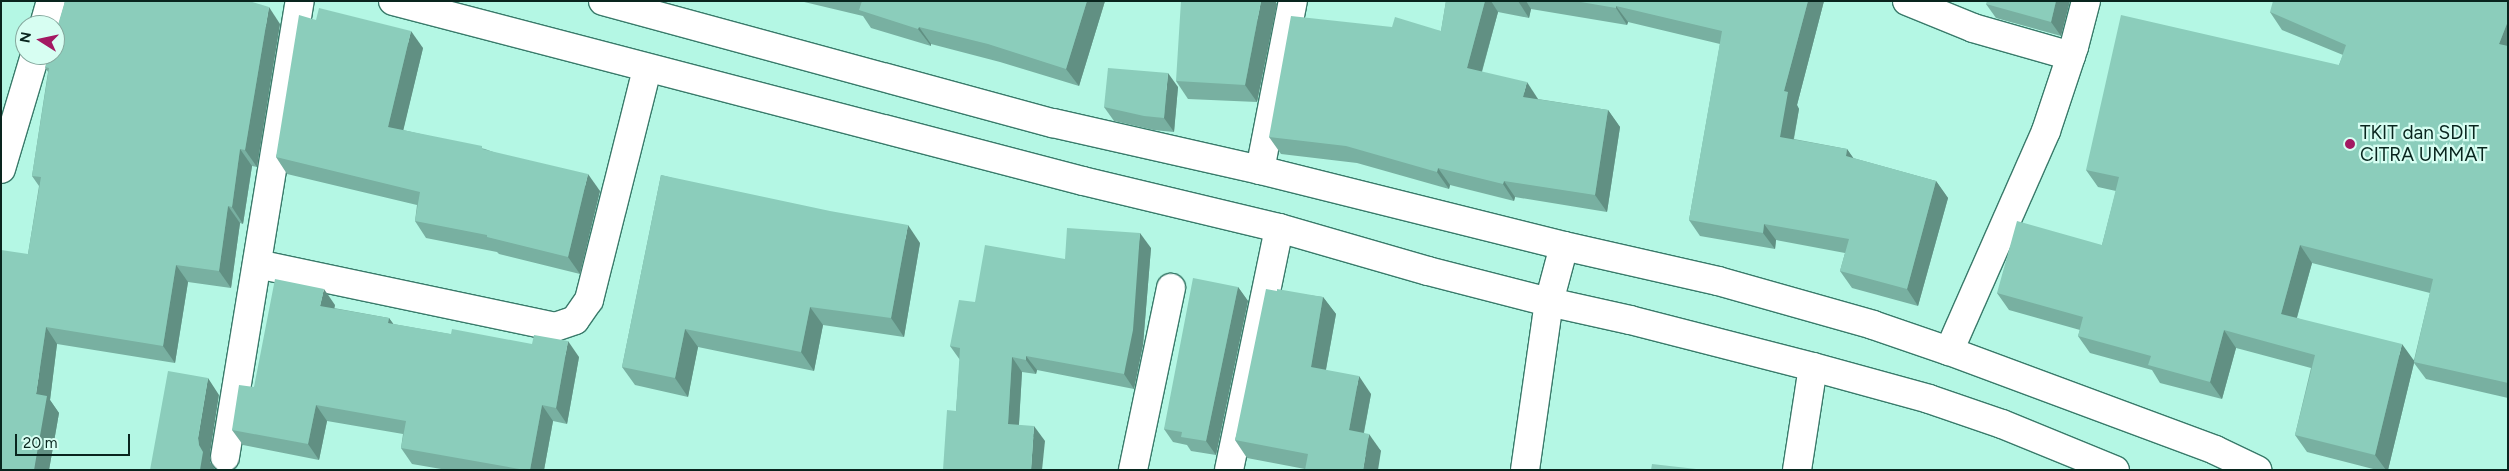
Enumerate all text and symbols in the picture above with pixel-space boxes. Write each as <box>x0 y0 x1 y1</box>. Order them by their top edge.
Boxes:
north arrow <box>15 15 65 65</box>
text: N <box>16 31 35 44</box>
place label: TKIT dan SDIT CITRA UMMAT <box>2360 122 2487 166</box>
marker: TKIT dan SDIT CITRA UMMAT <box>2344 138 2356 150</box>
scale bar <box>18 424 132 456</box>
text: 20 m <box>23 434 57 452</box>

